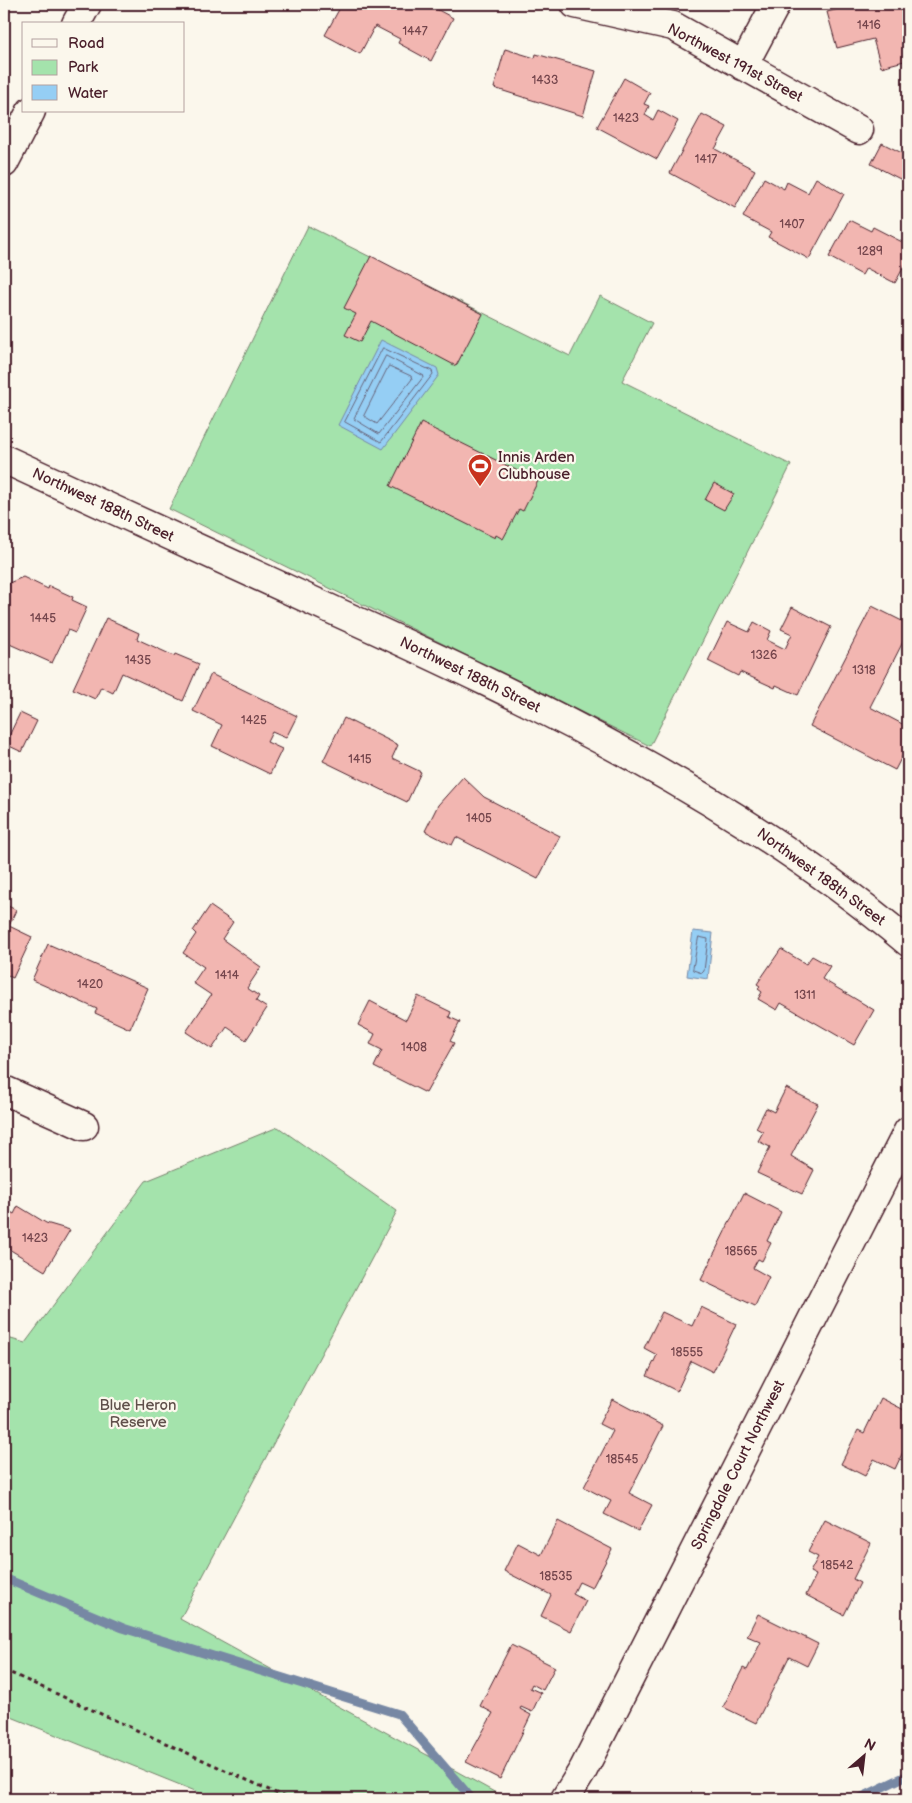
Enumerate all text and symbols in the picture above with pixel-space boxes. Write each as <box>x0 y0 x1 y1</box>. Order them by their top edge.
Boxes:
house number: 1416 <box>857 18 881 33</box>
street label: Northwest 191st Street <box>664 19 806 107</box>
legend <box>22 22 185 112</box>
house number: 1447 <box>402 24 428 39</box>
text: Road <box>68 34 104 53</box>
text: Park <box>68 58 99 77</box>
house number: 1433 <box>532 73 558 88</box>
text: Water <box>68 84 108 103</box>
house number: 1423 <box>613 111 639 126</box>
house number: 1417 <box>695 152 717 167</box>
house number: 1407 <box>780 217 805 232</box>
house number: 1289 <box>857 244 883 259</box>
place label: Innis Arden Clubhouse <box>498 448 575 484</box>
sports icon: Innis Arden Clubhouse <box>467 453 493 487</box>
street label: Northwest 188th Street <box>29 464 177 546</box>
house number: 1445 <box>30 611 56 626</box>
street label: Northwest 188th Street <box>397 633 544 718</box>
house number: 1326 <box>751 648 777 663</box>
house number: 1435 <box>125 653 151 668</box>
house number: 1318 <box>852 663 876 678</box>
house number: 1425 <box>241 713 267 728</box>
house number: 1415 <box>348 752 372 767</box>
house number: 1405 <box>466 811 492 826</box>
street label: Northwest 188th Street <box>753 824 889 930</box>
house number: 1414 <box>215 968 240 983</box>
house number: 1420 <box>77 977 103 992</box>
house number: 1311 <box>794 988 816 1003</box>
house number: 1408 <box>401 1040 427 1055</box>
house number: 1423 <box>22 1231 48 1246</box>
house number: 18565 <box>725 1244 757 1259</box>
house number: 18555 <box>671 1345 703 1360</box>
street label: Springdale Court Northwest <box>687 1377 789 1553</box>
park label: Blue Heron Reserve <box>100 1396 176 1432</box>
house number: 18545 <box>606 1452 638 1467</box>
house number: 18542 <box>821 1558 853 1573</box>
house number: 18535 <box>540 1569 573 1584</box>
north arrow <box>840 1730 890 1780</box>
text: N <box>861 1735 879 1755</box>

